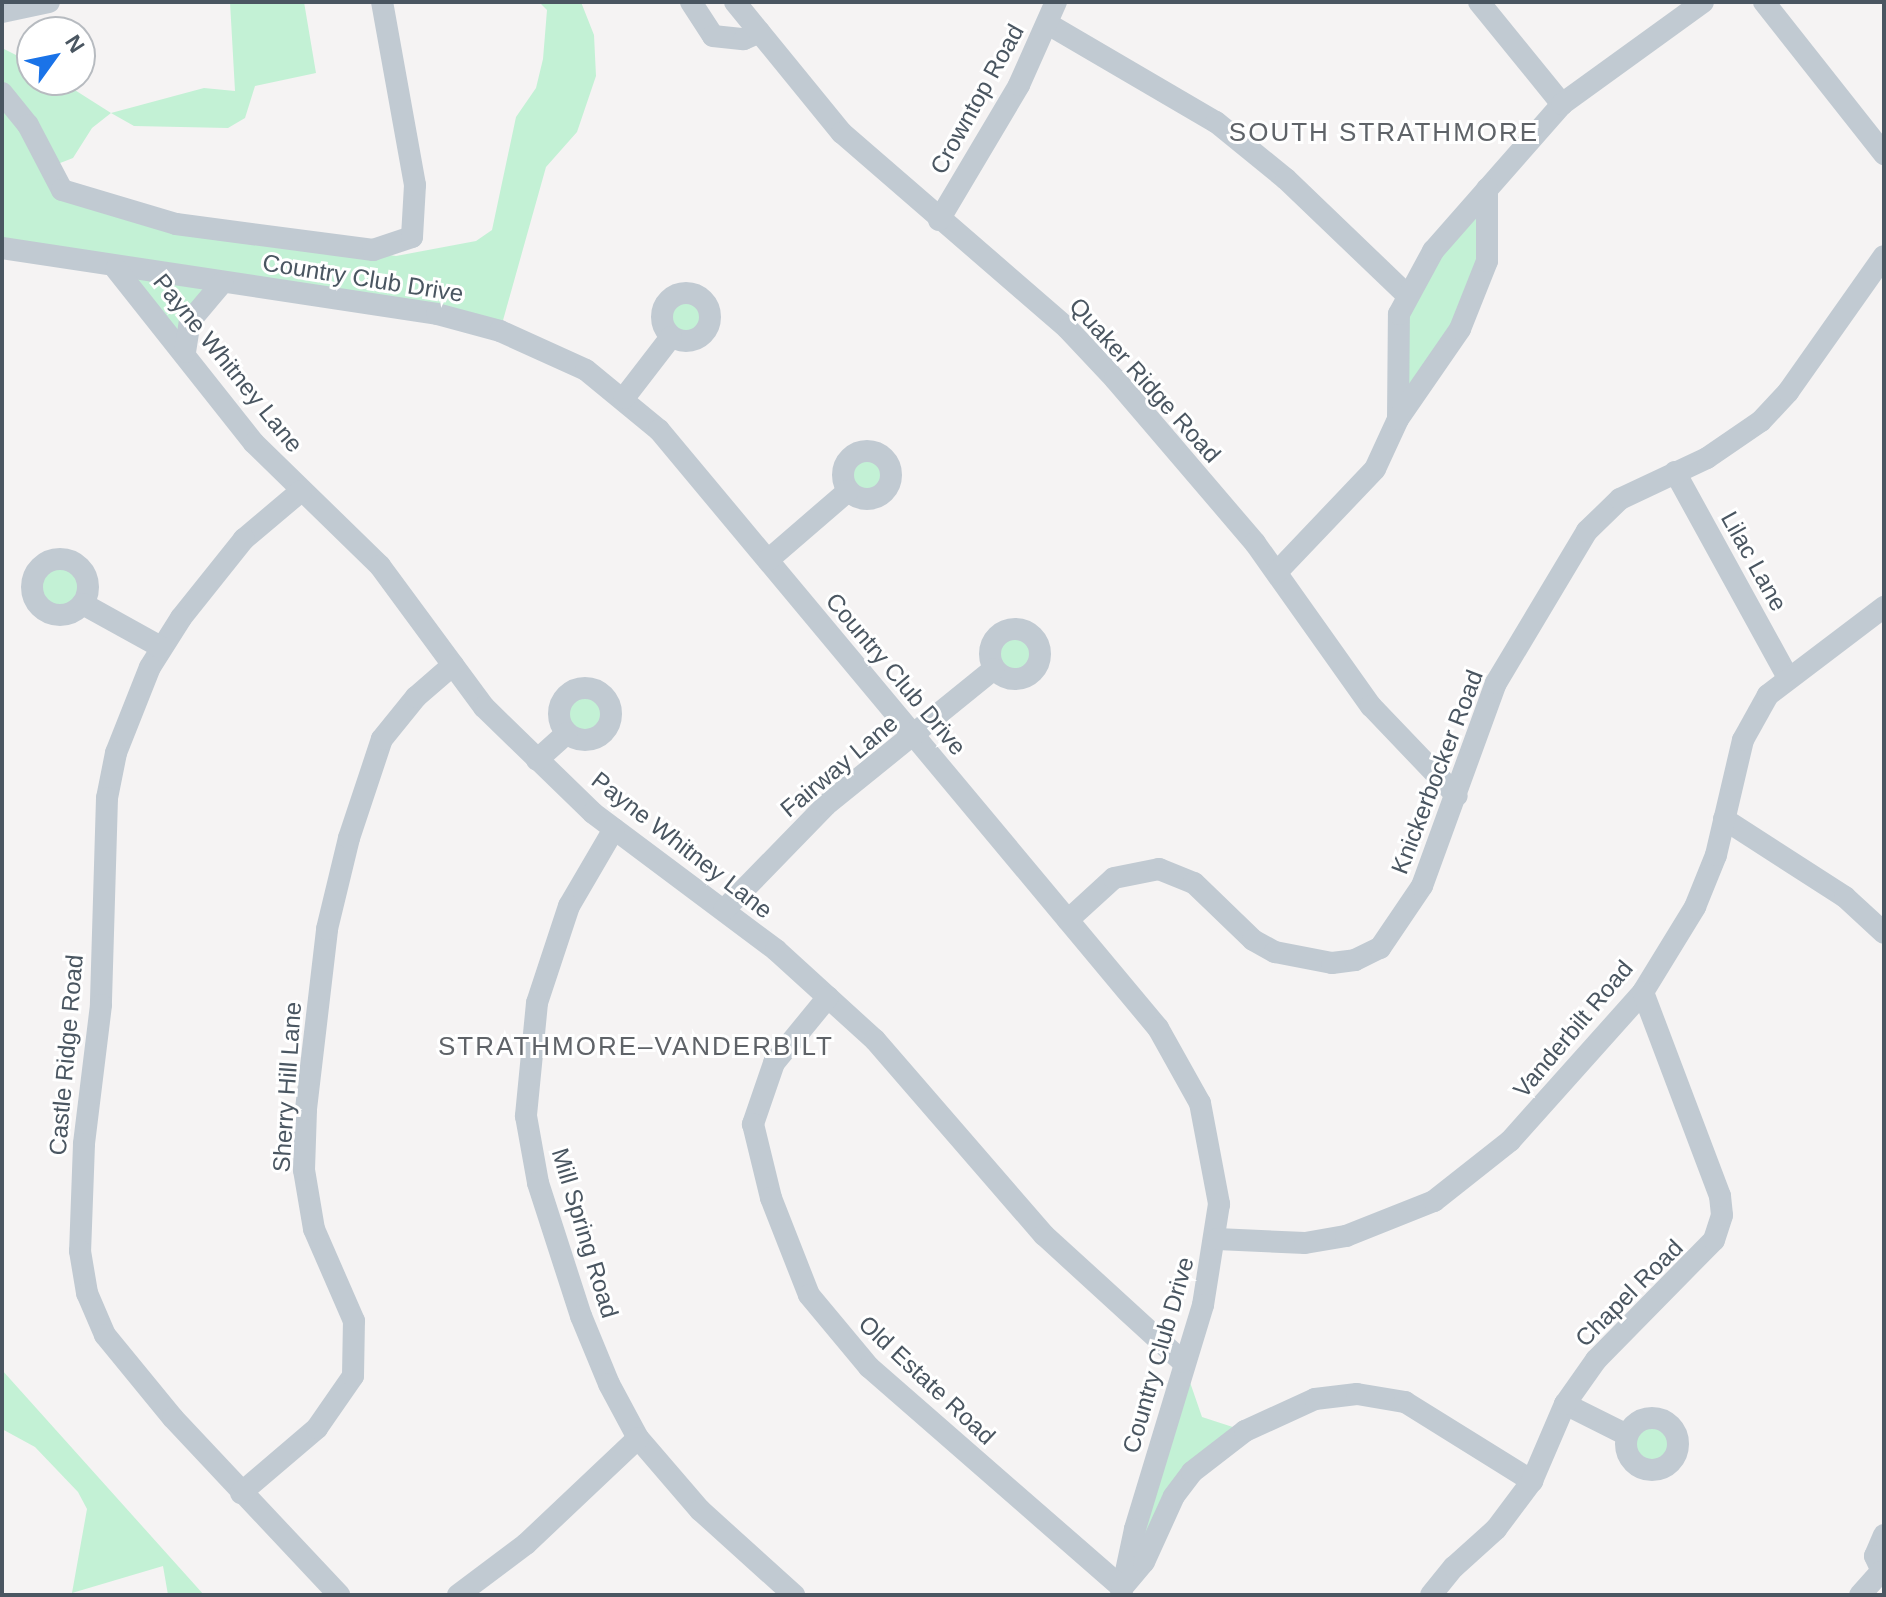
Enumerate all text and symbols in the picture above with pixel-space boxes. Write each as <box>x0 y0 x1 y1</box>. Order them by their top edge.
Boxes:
north arrow <box>16 16 96 96</box>
street label: Crowntop Road <box>924 19 1030 179</box>
text: N <box>60 30 90 57</box>
district label: SOUTH STRATHMORE <box>1229 117 1539 149</box>
street label: Country Club Drive <box>261 248 465 308</box>
street label: Payne Whitney Lane <box>147 268 309 458</box>
street label: Quaker Ridge Road <box>1063 292 1227 468</box>
street label: Lilac Lane <box>1715 506 1793 616</box>
street label: Country Club Drive <box>820 587 972 761</box>
street label: Knickerbocker Road <box>1385 666 1489 878</box>
street label: Fairway Lane <box>775 709 903 823</box>
street label: Payne Whitney Lane <box>586 765 778 925</box>
street label: Castle Ridge Road <box>43 953 89 1157</box>
street label: Vanderbilt Road <box>1507 955 1639 1103</box>
street label: Sherry Hill Lane <box>267 1001 307 1173</box>
district label: STRATHMORE–VANDERBILT <box>438 1031 834 1063</box>
street label: Mill Spring Road <box>545 1145 625 1321</box>
street label: Chapel Road <box>1569 1233 1689 1353</box>
street label: Country Club Drive <box>1116 1254 1200 1456</box>
street label: Old Estate Road <box>853 1309 1001 1451</box>

